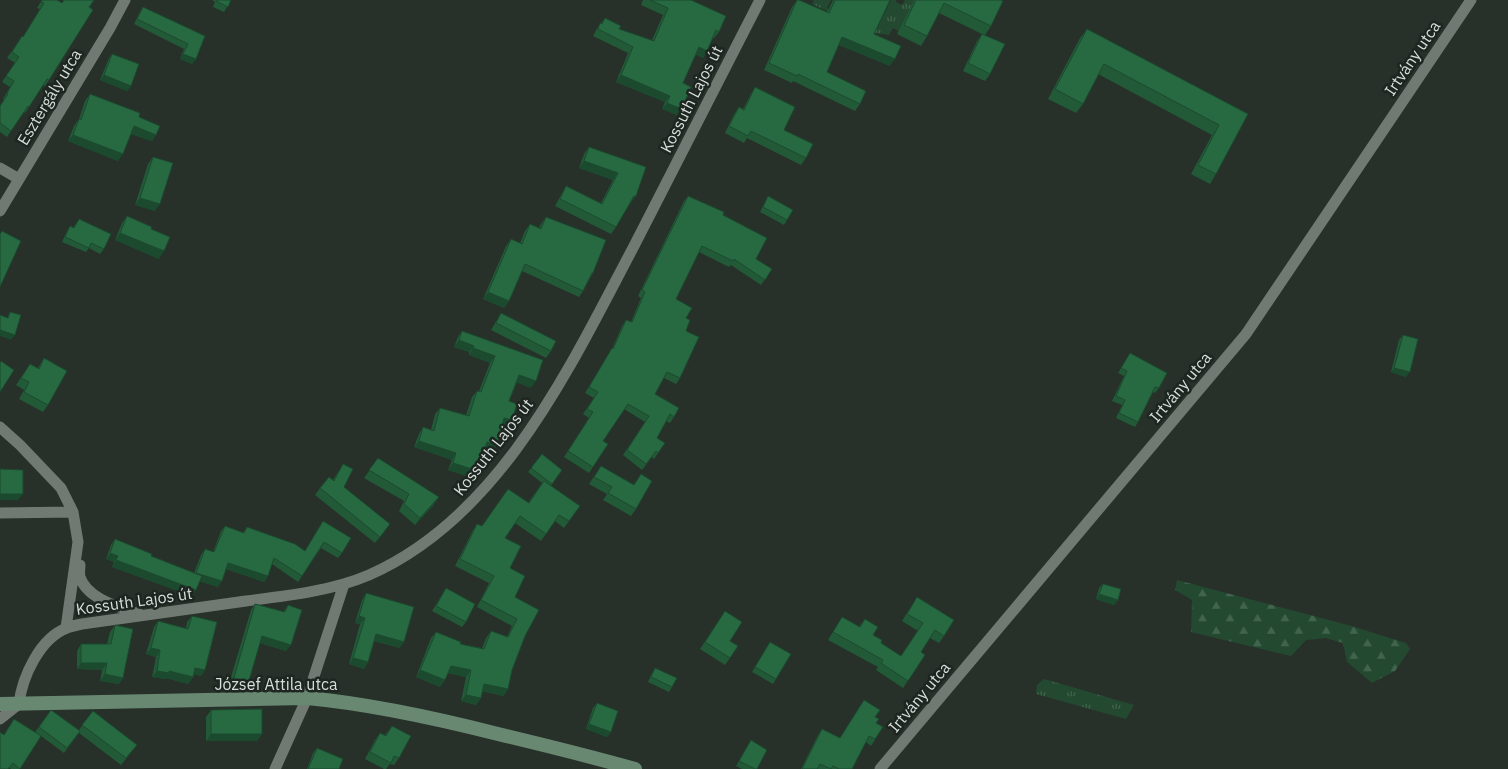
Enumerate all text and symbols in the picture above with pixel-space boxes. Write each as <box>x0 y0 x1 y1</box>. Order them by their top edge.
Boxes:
street label: Irtvány utca <box>1380 16 1445 99</box>
street label: Kossuth Lajos út <box>655 42 727 156</box>
street label: Esztergály utca <box>13 45 86 149</box>
street label: Irtvány utca <box>1145 347 1216 426</box>
street label: Kossuth Lajos út <box>449 395 537 499</box>
street label: Kossuth Lajos út <box>74 583 194 619</box>
street label: Irtvány utca <box>884 657 955 736</box>
street label: József Attila utca <box>214 674 338 694</box>

